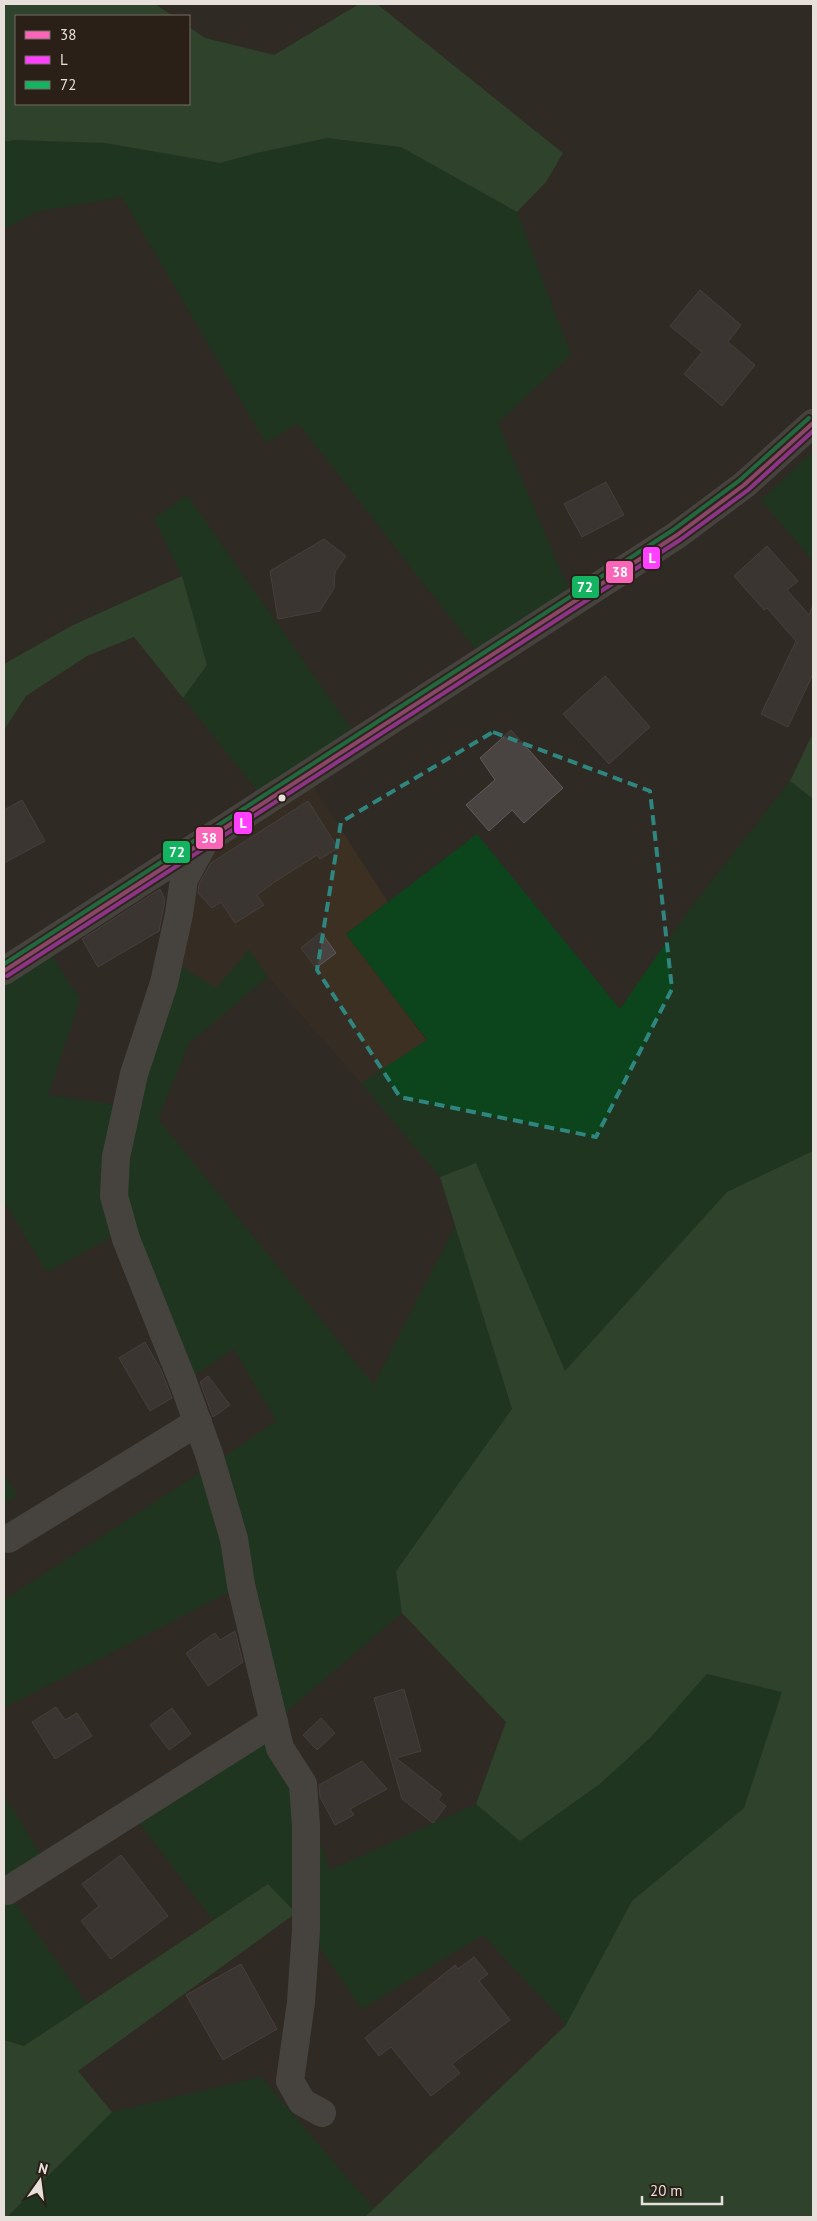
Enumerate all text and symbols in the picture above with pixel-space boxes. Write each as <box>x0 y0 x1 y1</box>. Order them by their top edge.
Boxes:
legend <box>15 15 190 105</box>
text: 38 <box>60 25 76 44</box>
text: L <box>60 50 68 69</box>
text: 72 <box>60 75 76 94</box>
line badge: L <box>642 546 661 570</box>
text: L <box>648 549 656 567</box>
line badge: 38 <box>605 560 634 584</box>
text: 38 <box>612 563 628 581</box>
line badge: 72 <box>571 575 600 599</box>
text: 72 <box>577 578 593 596</box>
unlabelled marker <box>277 793 287 803</box>
line badge: L <box>233 811 253 835</box>
text: L <box>239 814 247 832</box>
line badge: 38 <box>195 826 224 850</box>
text: 38 <box>201 829 217 847</box>
line badge: 72 <box>162 840 191 864</box>
text: 72 <box>169 843 185 861</box>
north arrow <box>15 2156 65 2206</box>
text: N <box>37 2159 50 2178</box>
scale bar <box>642 2174 722 2206</box>
text: 20 m <box>650 2181 683 2200</box>

